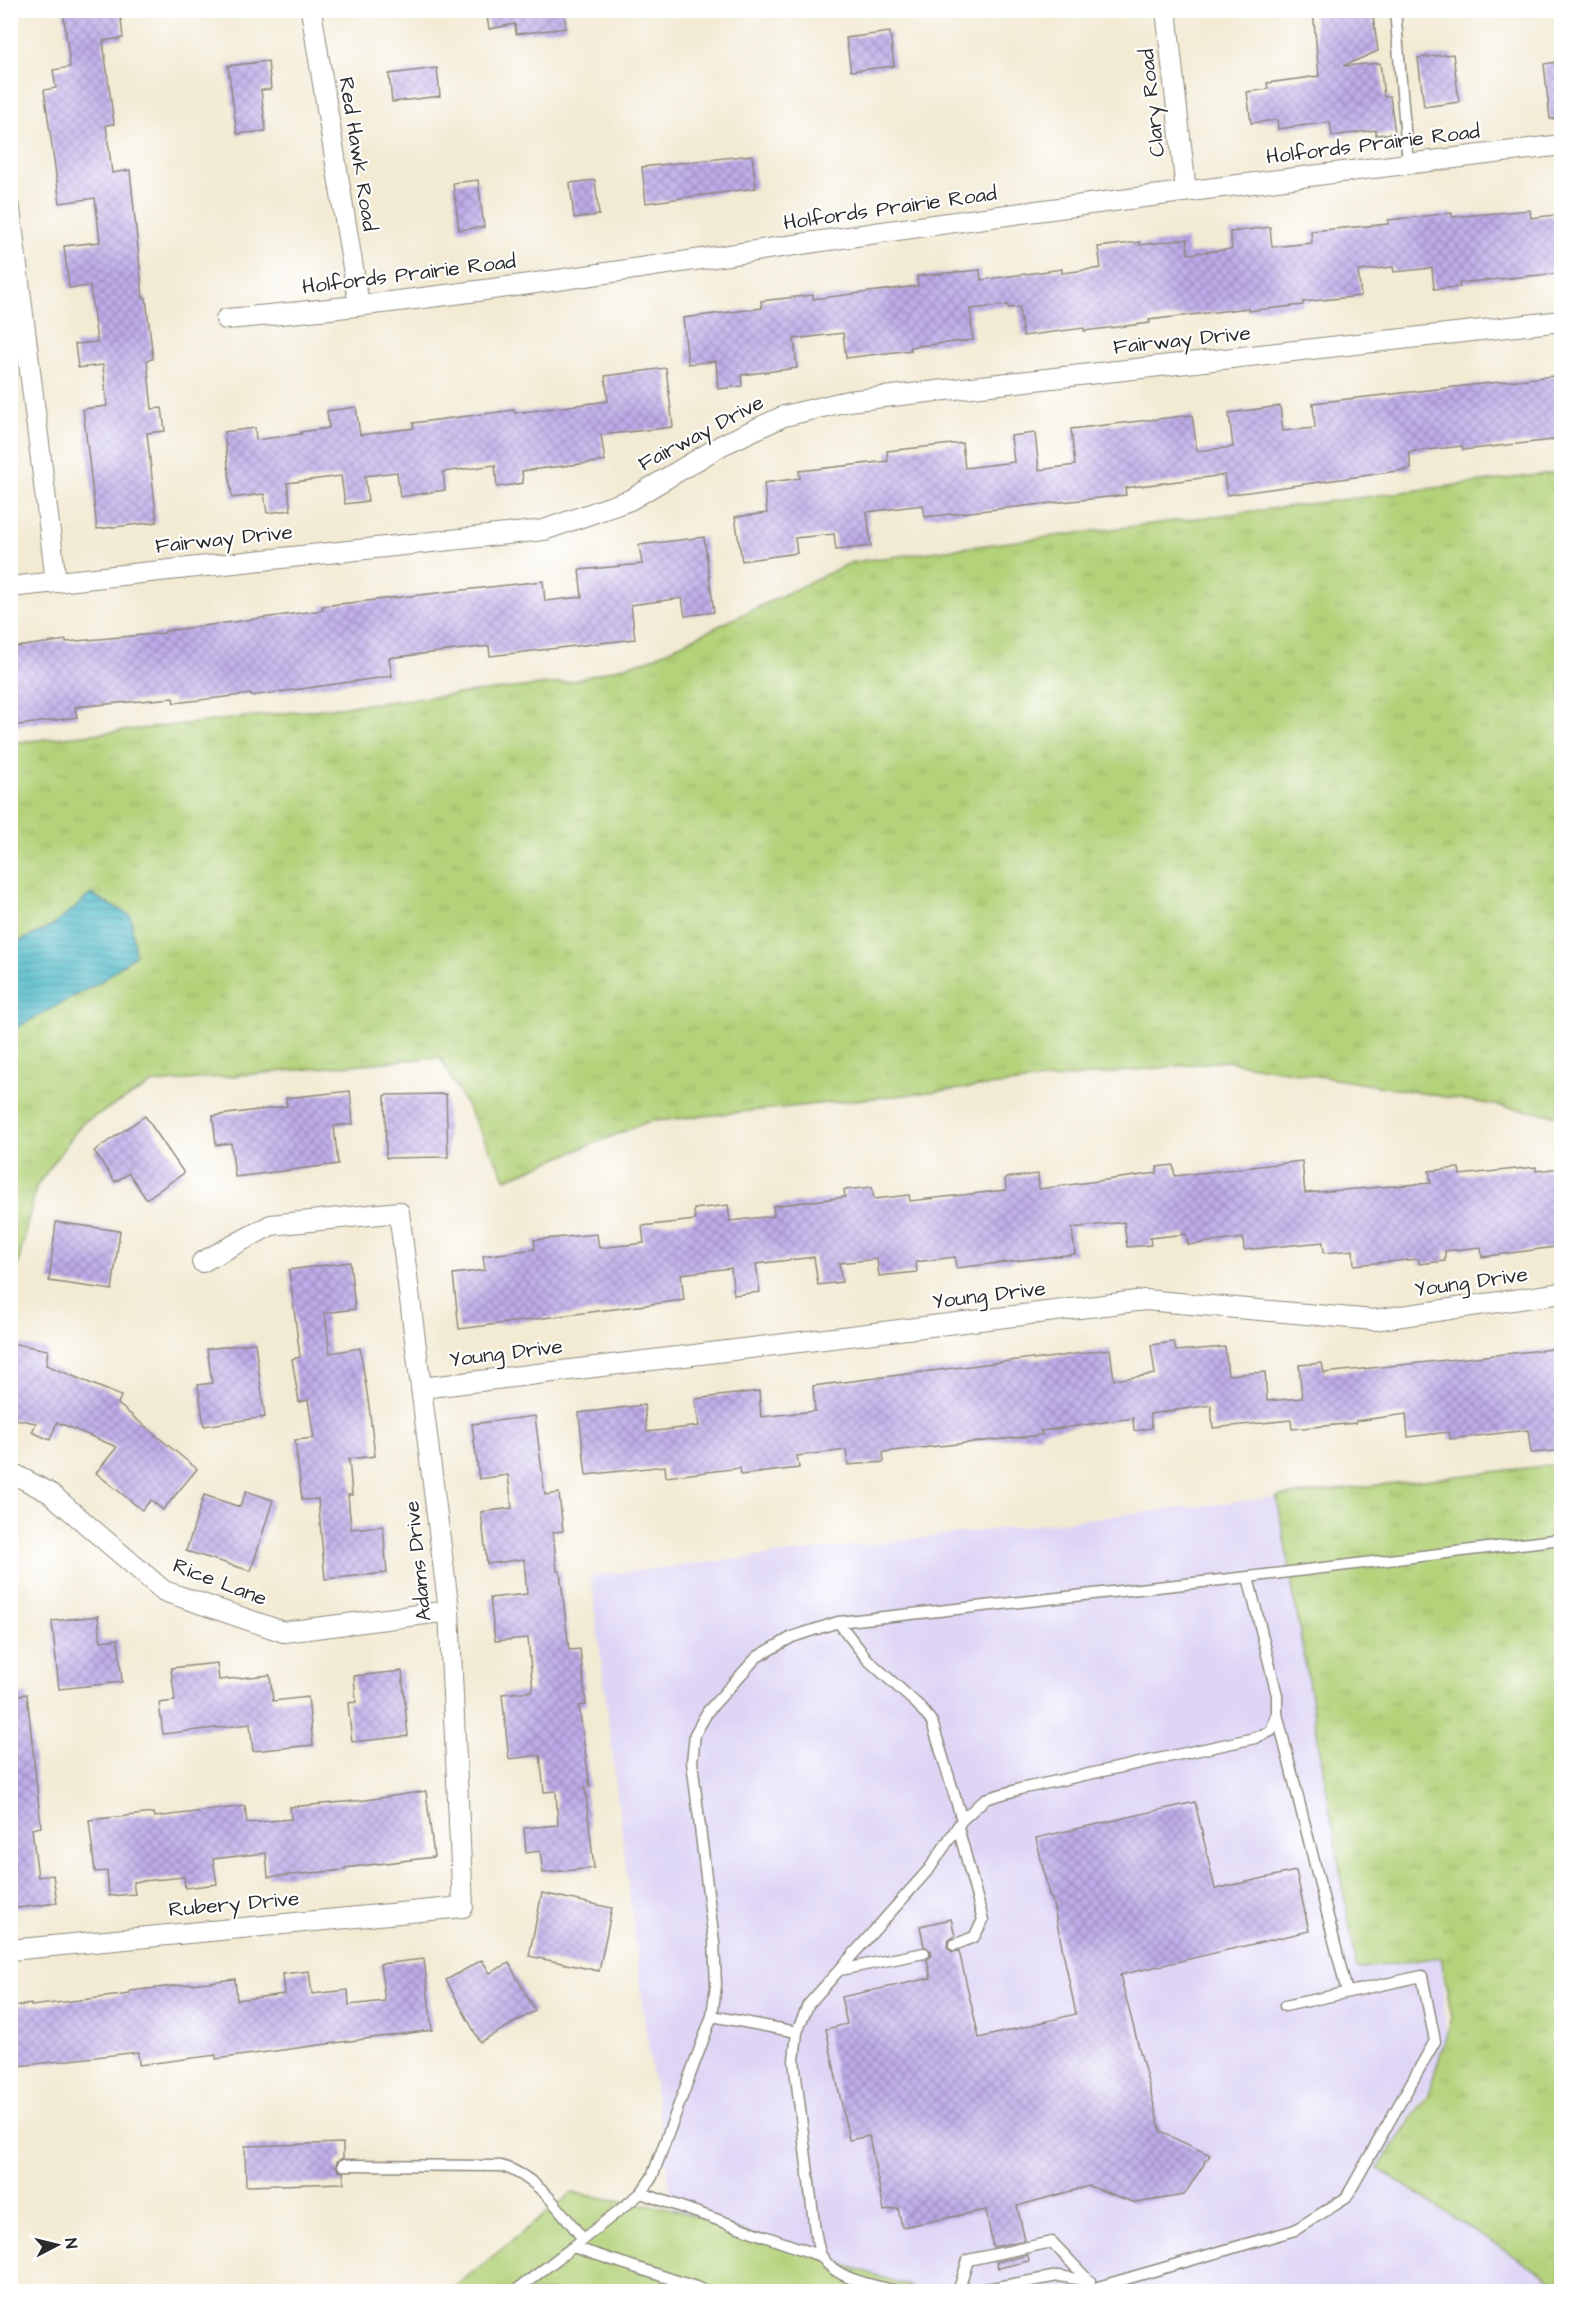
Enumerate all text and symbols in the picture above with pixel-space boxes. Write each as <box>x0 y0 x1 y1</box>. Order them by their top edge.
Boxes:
street label: Clary Road <box>1132 47 1174 159</box>
street label: Red Hawk Road <box>332 75 385 233</box>
street label: Holfords Prairie Road <box>1265 116 1482 171</box>
street label: Holfords Prairie Road <box>782 179 999 237</box>
street label: Holfords Prairie Road <box>301 246 518 301</box>
street label: Fairway Drive <box>1112 318 1252 364</box>
street label: Fairway Drive <box>633 388 770 480</box>
street label: Fairway Drive <box>154 517 294 563</box>
street label: Young Drive <box>1412 1260 1530 1306</box>
street label: Young Drive <box>931 1274 1048 1318</box>
street label: Young Drive <box>448 1332 565 1376</box>
street label: Adams Drive <box>397 1499 439 1623</box>
street label: Rice Lane <box>169 1551 271 1613</box>
street label: Rubery Drive <box>168 1884 301 1926</box>
north arrow <box>27 2215 87 2275</box>
text: N <box>59 2237 82 2250</box>

